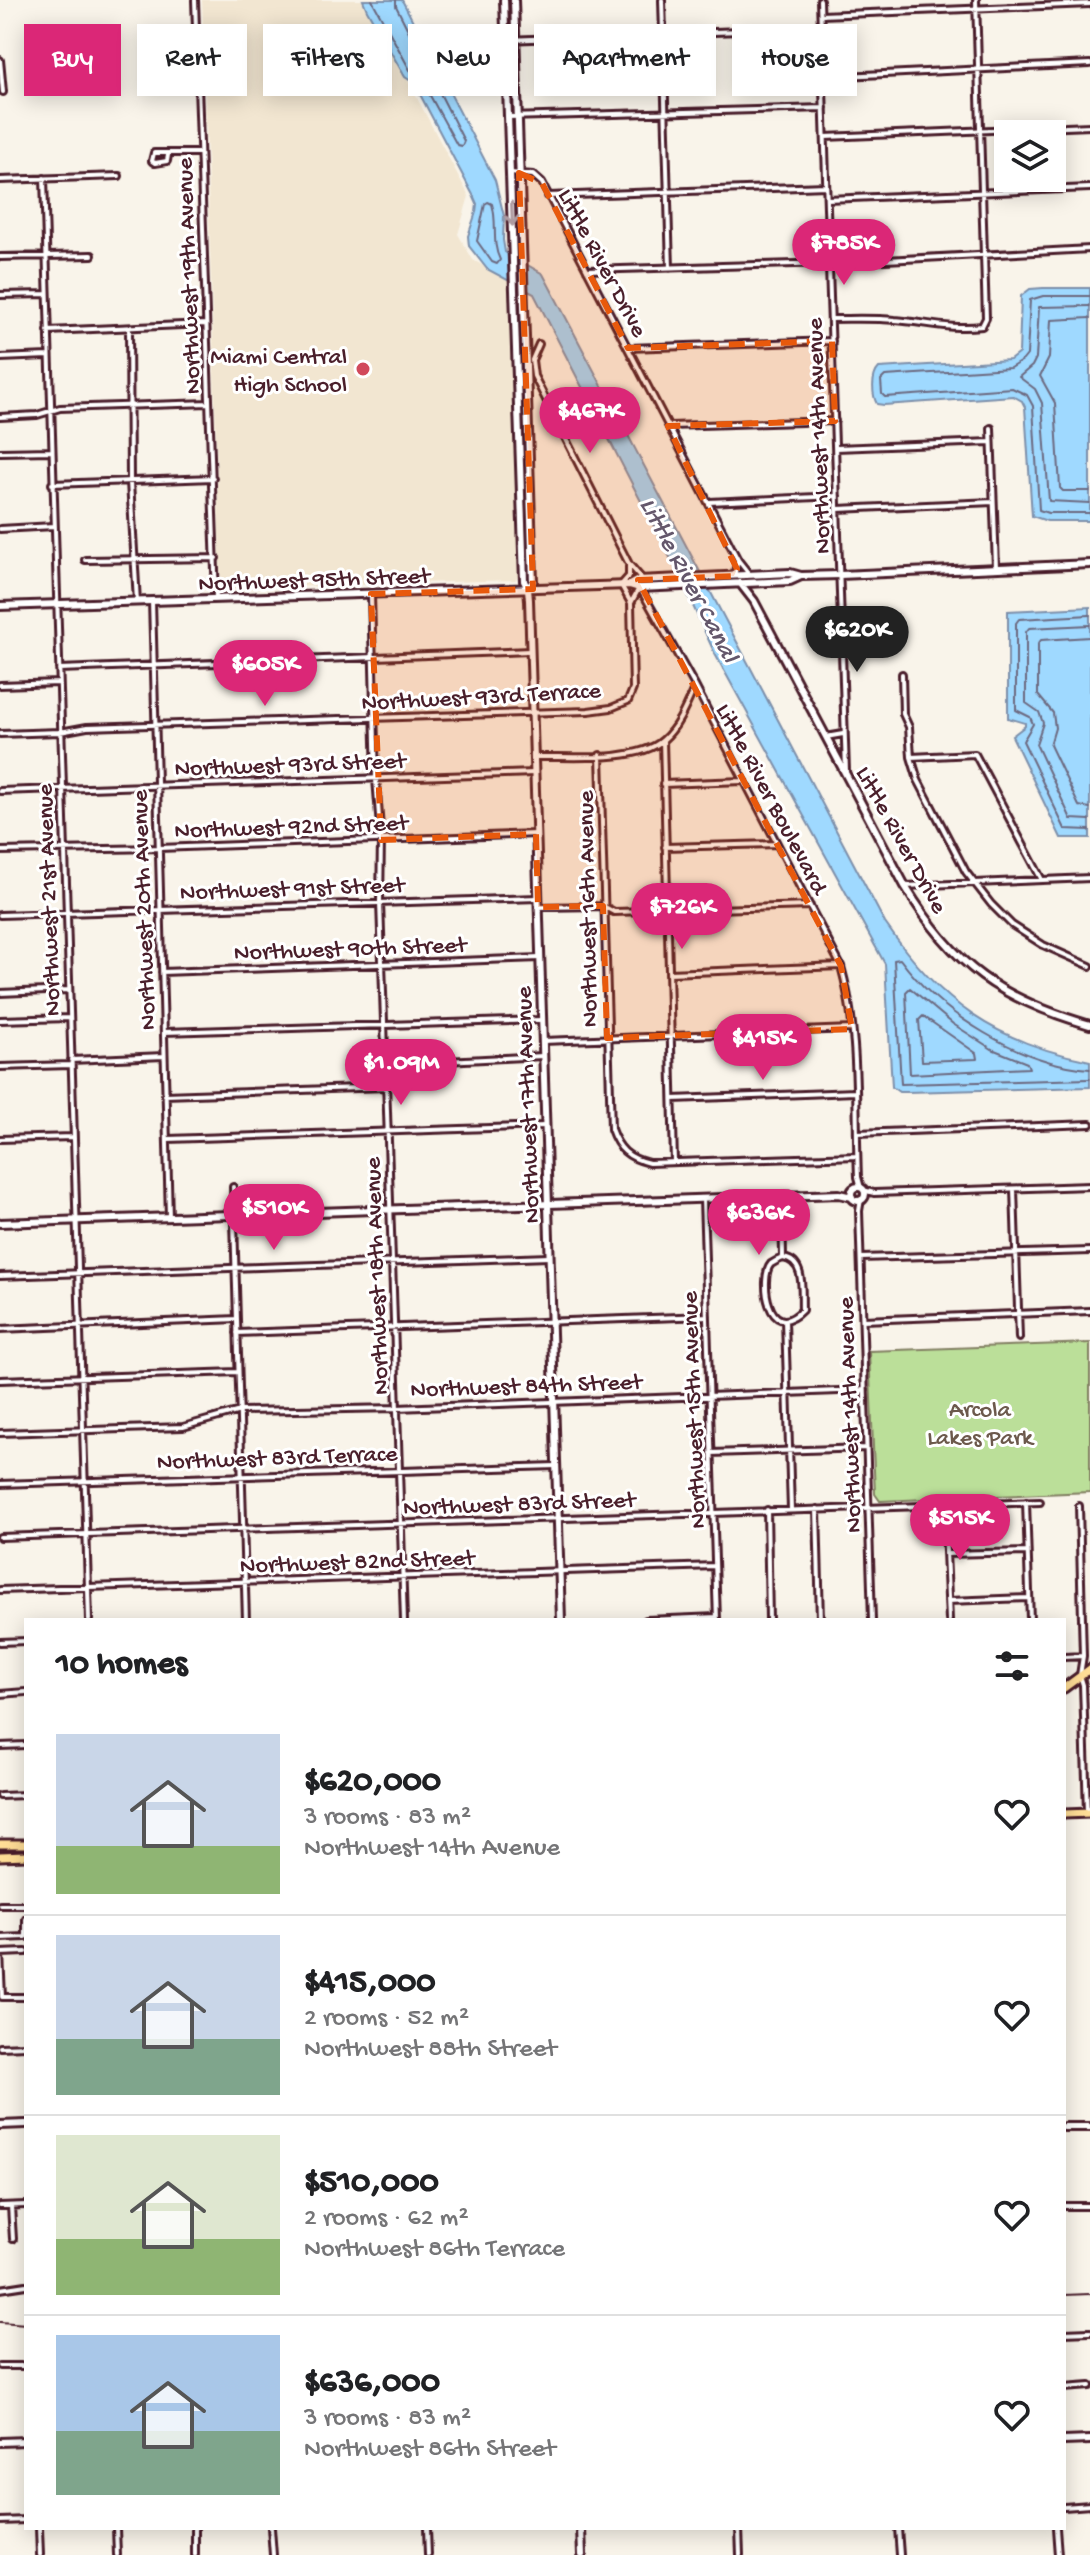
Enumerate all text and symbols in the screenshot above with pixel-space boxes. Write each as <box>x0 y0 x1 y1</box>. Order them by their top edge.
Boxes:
chip: Buy <box>24 24 121 96</box>
chip: Rent <box>137 24 247 96</box>
chip: Filters <box>263 24 392 96</box>
chip: New <box>408 24 518 96</box>
chip: Apartment <box>534 24 716 96</box>
chip: House <box>732 24 857 96</box>
map controls <box>994 120 1066 192</box>
button: layers <box>994 120 1066 192</box>
street label: Northwest 19th Avenue <box>172 156 209 395</box>
street label: Little River Drive <box>550 184 653 343</box>
one-way arrow <box>504 200 519 227</box>
pin: $785K <box>788 219 900 287</box>
text: $785K <box>810 229 878 260</box>
street label: Northwest 14th Avenue <box>802 317 839 554</box>
place label: Miami Central High School <box>210 344 347 401</box>
marker: Miami Central High School <box>354 360 372 378</box>
pin: $467K <box>534 387 646 455</box>
text: $467K <box>558 397 623 428</box>
water label: Little River Canal <box>631 493 744 670</box>
street label: Northwest 95th Street <box>198 563 433 600</box>
pin: $620K <box>801 606 913 674</box>
text: $620K <box>824 616 890 647</box>
pin: $605K <box>209 640 321 708</box>
text: $605K <box>231 650 299 681</box>
street label: Northwest 93rd Terrace <box>361 678 602 719</box>
street label: Little River Boulevard <box>707 699 833 902</box>
street label: Northwest 93rd Street <box>174 748 408 785</box>
street label: Little River Drive <box>847 762 953 920</box>
street label: Northwest 21st Avenue <box>32 783 69 1017</box>
street label: Northwest 20th Avenue <box>127 789 164 1031</box>
street label: Northwest 16th Avenue <box>573 790 606 1028</box>
street label: Northwest 92nd Street <box>174 810 411 847</box>
street label: Northwest 91st Street <box>179 872 407 909</box>
pin: $726K <box>626 883 738 951</box>
text: $726K <box>649 893 715 924</box>
street label: Northwest 90th Street <box>233 932 469 969</box>
street label: Northwest 17th Avenue <box>511 985 548 1224</box>
pin: $415K <box>707 1014 819 1082</box>
text: $415K <box>732 1024 794 1055</box>
pin: $1.09M <box>336 1039 466 1107</box>
text: $1.09M <box>363 1049 439 1080</box>
street label: Northwest 18th Avenue <box>360 1156 397 1395</box>
pin: $510K <box>218 1184 330 1252</box>
pin: $636K <box>703 1189 815 1257</box>
text: $510K <box>242 1194 306 1225</box>
text: $636K <box>726 1199 792 1230</box>
street label: Northwest 15th Avenue <box>677 1290 714 1529</box>
street label: Northwest 14th Avenue <box>833 1296 870 1533</box>
street label: Northwest 84th Street <box>410 1369 644 1406</box>
park label: Arcola Lakes Park <box>927 1397 1035 1454</box>
street label: Northwest 83rd Terrace <box>156 1441 399 1478</box>
street label: Northwest 83rd Street <box>402 1487 638 1524</box>
pin: $515K <box>904 1494 1016 1562</box>
text: $515K <box>928 1504 992 1535</box>
street label: Northwest 82nd Street <box>239 1545 477 1582</box>
icon: filters <box>990 1644 1034 1688</box>
text: 10 homes <box>56 1646 187 1686</box>
text: $620,000 <box>304 1763 441 1803</box>
icon: home <box>120 1766 216 1862</box>
icon: heart <box>990 1792 1034 1836</box>
text: 3 rooms · 83 m² <box>304 1803 471 1834</box>
text: Northwest 14th Avenue <box>304 1834 560 1865</box>
text: $415,000 <box>304 1964 436 2004</box>
icon: home <box>120 1967 216 2063</box>
icon: heart <box>990 1993 1034 2037</box>
text: 2 rooms · 52 m² <box>304 2004 469 2035</box>
text: Northwest 88th Street <box>304 2035 557 2066</box>
text: $510,000 <box>304 2164 439 2204</box>
icon: home <box>120 2167 216 2263</box>
icon: heart <box>990 2193 1034 2237</box>
text: 2 rooms · 62 m² <box>304 2204 468 2235</box>
text: Northwest 86th Terrace <box>304 2235 565 2266</box>
text: $636,000 <box>304 2364 440 2404</box>
icon: home <box>120 2367 216 2463</box>
icon: heart <box>990 2393 1034 2437</box>
text: 3 rooms · 83 m² <box>304 2404 471 2435</box>
text: Northwest 86th Street <box>304 2435 556 2466</box>

